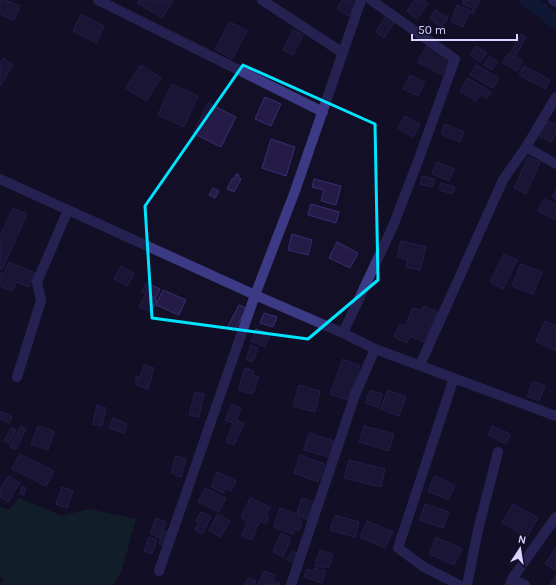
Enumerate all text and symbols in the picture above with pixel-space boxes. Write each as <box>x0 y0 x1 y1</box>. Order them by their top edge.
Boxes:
scale bar <box>412 16 517 42</box>
text: 50 m <box>418 23 446 37</box>
north arrow <box>500 529 540 569</box>
text: N <box>517 533 527 547</box>

